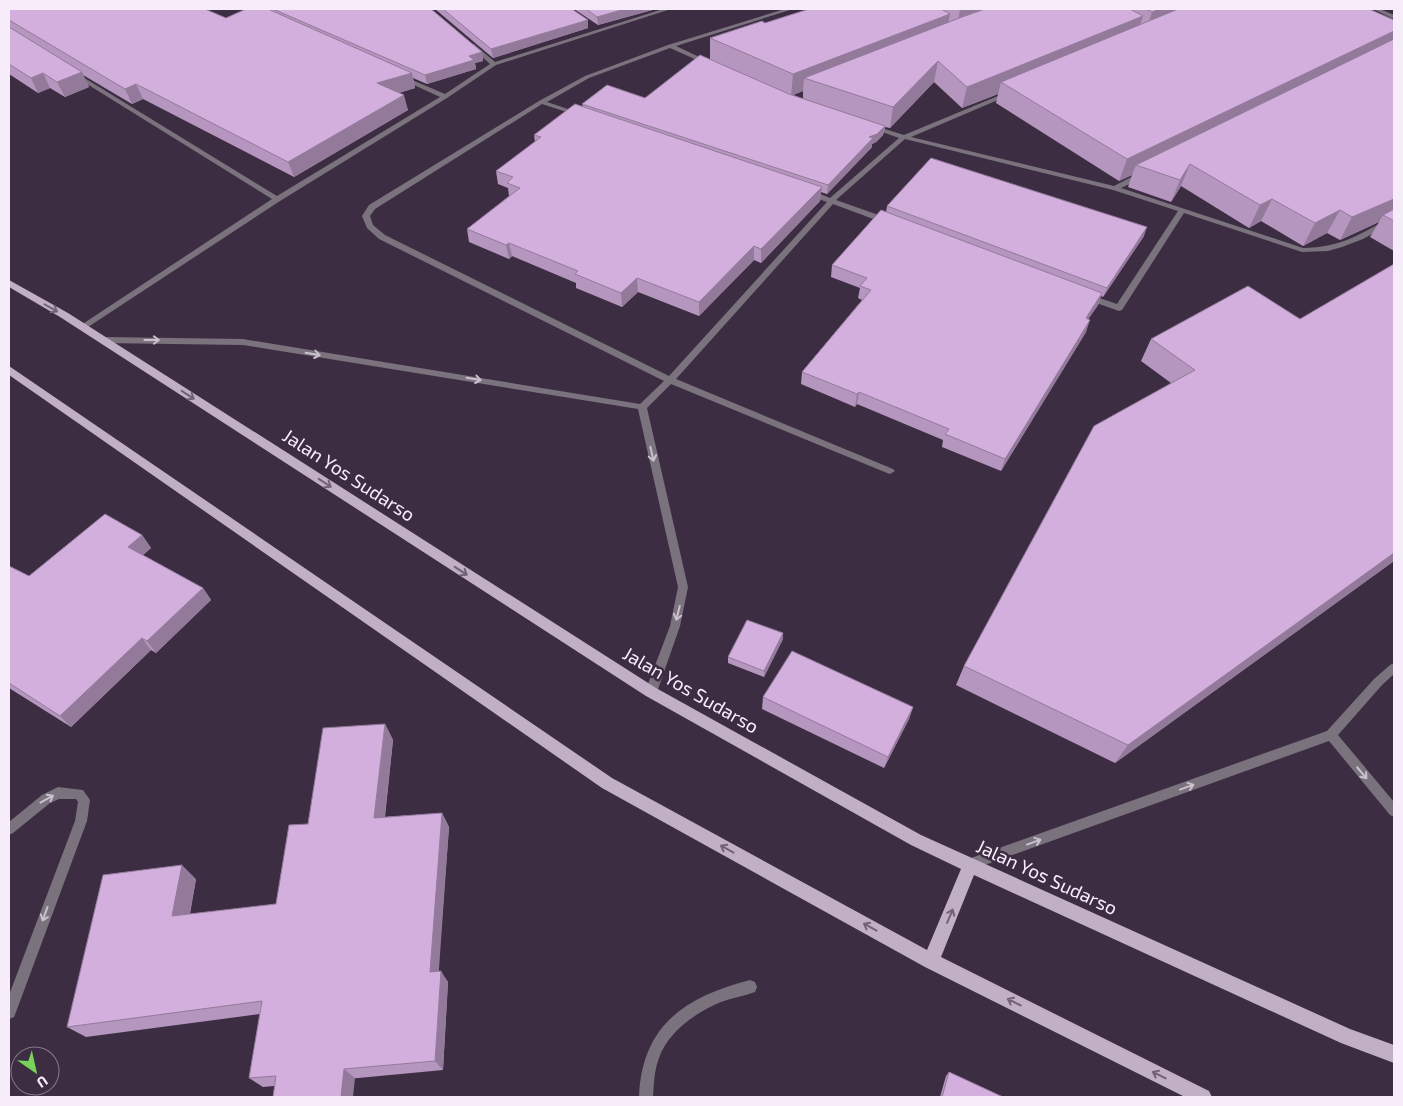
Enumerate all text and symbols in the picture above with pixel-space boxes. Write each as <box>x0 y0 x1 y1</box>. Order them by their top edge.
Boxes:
one-way arrow <box>43 303 58 313</box>
one-way arrow <box>143 335 159 345</box>
one-way arrow <box>305 349 321 359</box>
one-way arrow <box>465 375 481 385</box>
one-way arrow <box>181 390 195 400</box>
street label: Jalan Yos Sudarso <box>279 423 420 526</box>
one-way arrow <box>648 446 657 462</box>
one-way arrow <box>317 478 331 488</box>
one-way arrow <box>454 566 468 576</box>
one-way arrow <box>673 604 682 620</box>
street label: Jalan Yos Sudarso <box>619 641 763 738</box>
one-way arrow <box>1357 766 1368 779</box>
one-way arrow <box>1178 782 1194 791</box>
one-way arrow <box>39 794 54 803</box>
street label: Jalan Yos Sudarso <box>973 834 1121 919</box>
one-way arrow <box>1025 837 1041 846</box>
one-way arrow <box>720 844 735 854</box>
one-way arrow <box>40 906 49 921</box>
one-way arrow <box>946 908 955 923</box>
one-way arrow <box>863 922 878 931</box>
one-way arrow <box>1007 997 1022 1006</box>
north arrow <box>10 1046 60 1096</box>
one-way arrow <box>1152 1070 1167 1079</box>
text: U <box>34 1072 51 1092</box>

